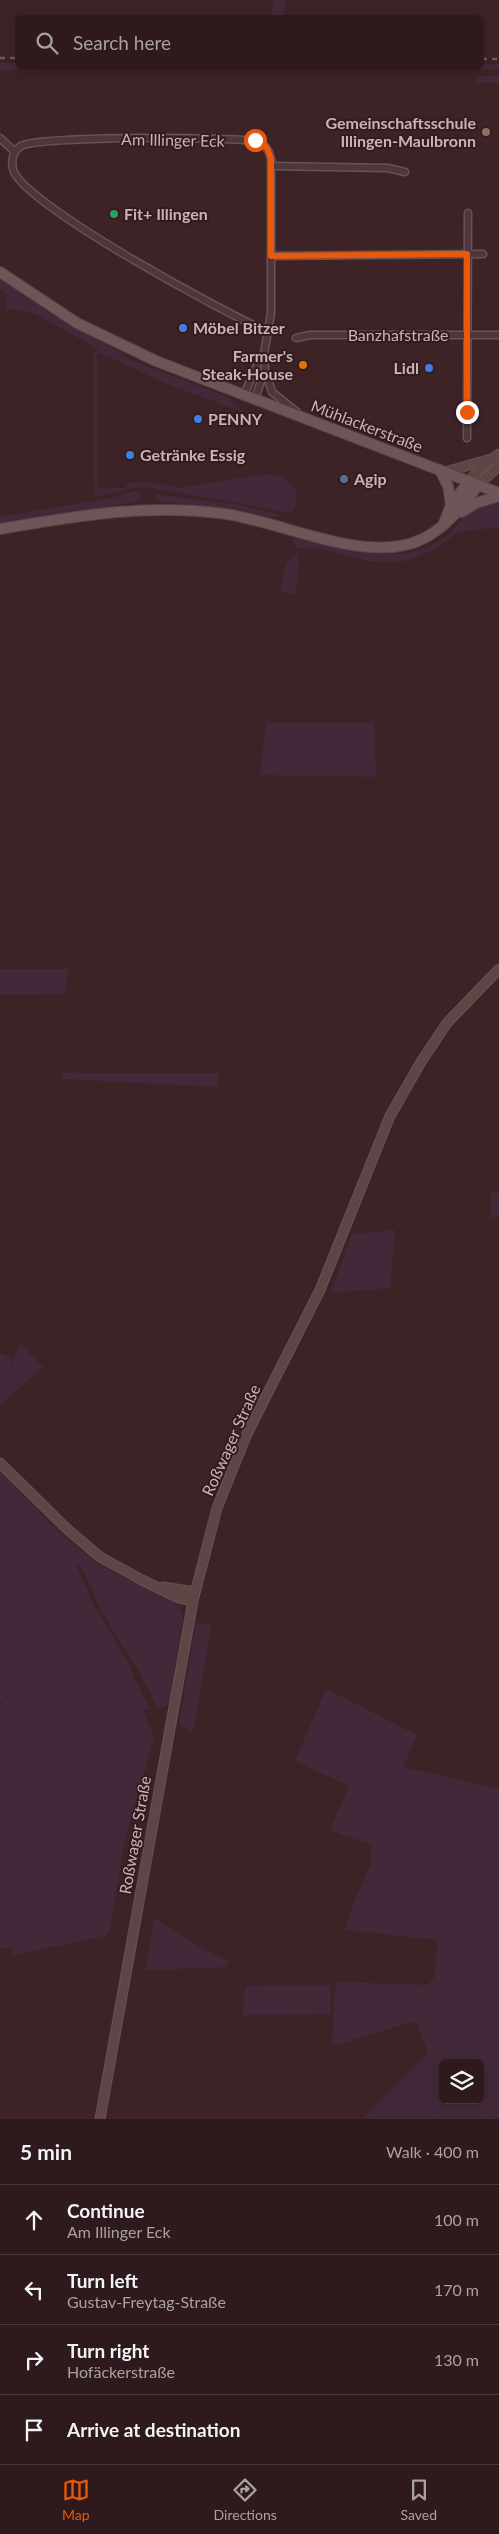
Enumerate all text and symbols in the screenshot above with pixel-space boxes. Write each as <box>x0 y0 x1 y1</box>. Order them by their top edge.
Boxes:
search box <box>15 15 484 70</box>
icon: search <box>33 29 61 57</box>
text: Search here <box>73 31 171 54</box>
place label: Gemeinschaftsschule Illingen-Maulbronn <box>325 113 476 150</box>
marker: Gemeinschaftsschule Illingen-Maulbronn <box>480 126 492 138</box>
street label: Am Illinger Eck <box>121 129 226 150</box>
route start <box>244 129 267 152</box>
place label: Fit+ Illingen <box>124 204 208 223</box>
marker: Fit+ Illingen <box>108 208 120 220</box>
place label: Möbel Bitzer <box>193 318 285 337</box>
marker: Möbel Bitzer <box>177 322 189 334</box>
street label: Banzhafstraße <box>348 325 448 344</box>
place label: Farmer's Steak-House <box>202 346 293 383</box>
place label: Lidl <box>394 358 419 377</box>
marker: Farmer's Steak-House <box>297 359 309 371</box>
marker: Lidl <box>423 362 435 374</box>
street label: Mühlackerstraße <box>309 396 426 456</box>
route end <box>456 401 479 424</box>
place label: PENNY <box>208 409 263 428</box>
marker: PENNY <box>192 413 204 425</box>
place label: Getränke Essig <box>140 445 246 464</box>
marker: Getränke Essig <box>124 449 136 461</box>
place label: Agip <box>353 469 387 488</box>
marker: Agip <box>338 473 350 485</box>
street label: Roßwager Straße <box>198 1381 264 1498</box>
street label: Roßwager Straße <box>115 1774 154 1896</box>
map controls <box>439 2059 484 2104</box>
button: layers <box>439 2059 484 2104</box>
text: 5 min <box>20 2139 72 2164</box>
text: Walk · 400 m <box>386 2142 479 2161</box>
text: Continue <box>67 2199 145 2222</box>
icon: ahead <box>20 2206 48 2234</box>
text: 100 m <box>434 2210 479 2229</box>
text: Am Illinger Eck <box>67 2222 171 2241</box>
text: Turn left <box>67 2269 138 2292</box>
icon: left <box>20 2276 48 2304</box>
text: 170 m <box>434 2280 479 2299</box>
text: Gustav-Freytag-Straße <box>67 2292 226 2311</box>
text: Turn right <box>67 2339 149 2362</box>
icon: right <box>20 2346 48 2374</box>
text: 130 m <box>434 2350 479 2369</box>
text: Hofäckerstraße <box>67 2362 175 2381</box>
icon: arrive <box>20 2416 48 2444</box>
text: Arrive at destination <box>67 2418 240 2441</box>
tab: Map <box>62 2476 90 2523</box>
tab: Directions <box>214 2476 277 2523</box>
tab: Saved <box>401 2476 437 2523</box>

